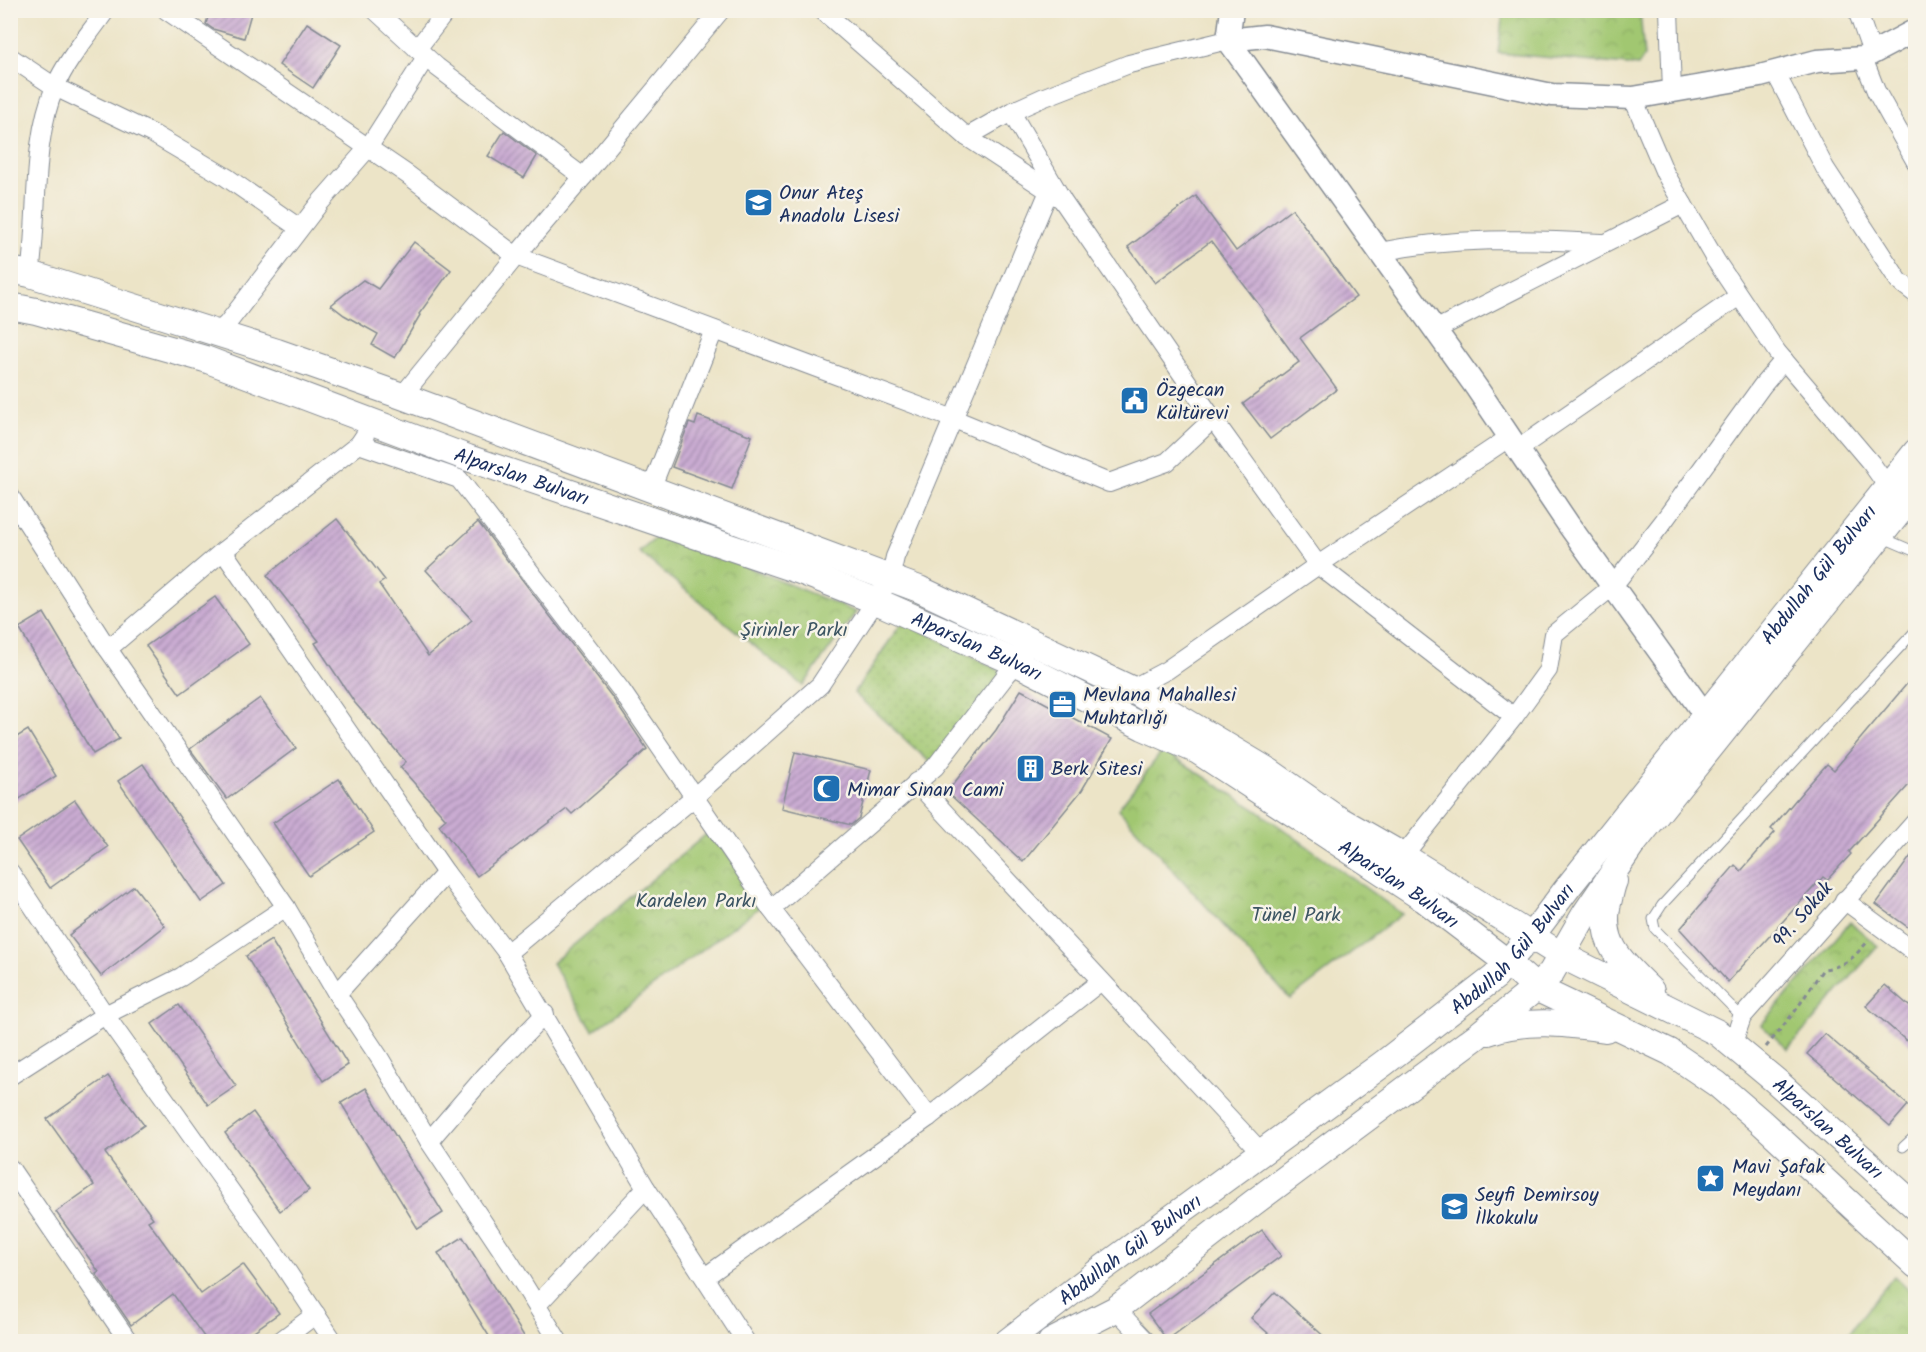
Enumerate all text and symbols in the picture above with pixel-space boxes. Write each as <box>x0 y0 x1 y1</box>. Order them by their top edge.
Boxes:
place label: Onur Ateş Anadolu Lisesi <box>779 178 900 233</box>
school or university icon: Onur Ateş Anadolu Lisesi <box>742 187 774 219</box>
place label: Özgecan Kültürevi <box>1156 375 1230 430</box>
public building icon: Özgecan Kültürevi <box>1119 385 1151 417</box>
street label: Alparslan Bulvarı <box>449 440 593 516</box>
street label: Abdullah Gül Bulvarı <box>1754 498 1886 653</box>
street label: Alparslan Bulvarı <box>905 604 1047 691</box>
park label: Şirinler Parkı <box>740 615 848 647</box>
place label: Mevlana Mahallesi Muhtarlığı <box>1083 680 1237 735</box>
office icon: Mevlana Mahallesi Muhtarlığı <box>1046 689 1078 721</box>
building icon: Berk Sitesi <box>1014 752 1046 784</box>
place label: Berk Sitesi <box>1051 754 1143 786</box>
mosque icon: Mimar Sinan Cami <box>810 773 842 805</box>
place label: Mimar Sinan Cami <box>847 775 1005 807</box>
street label: Alparslan Bulvarı <box>1331 833 1465 938</box>
street label: 99. Sokak <box>1765 874 1842 956</box>
street label: Abdullah Gül Bulvarı <box>1444 877 1584 1024</box>
park label: Kardelen Parkı <box>636 886 756 918</box>
park label: Tünel Park <box>1251 900 1341 932</box>
street label: Alparslan Bulvarı <box>1764 1071 1890 1189</box>
place label: Mavi Şafak Meydanı <box>1732 1152 1825 1207</box>
place icon: Mavi Şafak Meydanı <box>1695 1162 1727 1194</box>
place label: Seyfi Demirsoy İlkokulu <box>1475 1180 1599 1235</box>
street label: Abdullah Gül Bulvarı <box>1052 1187 1210 1315</box>
school or university icon: Seyfi Demirsoy İlkokulu <box>1438 1190 1470 1222</box>

